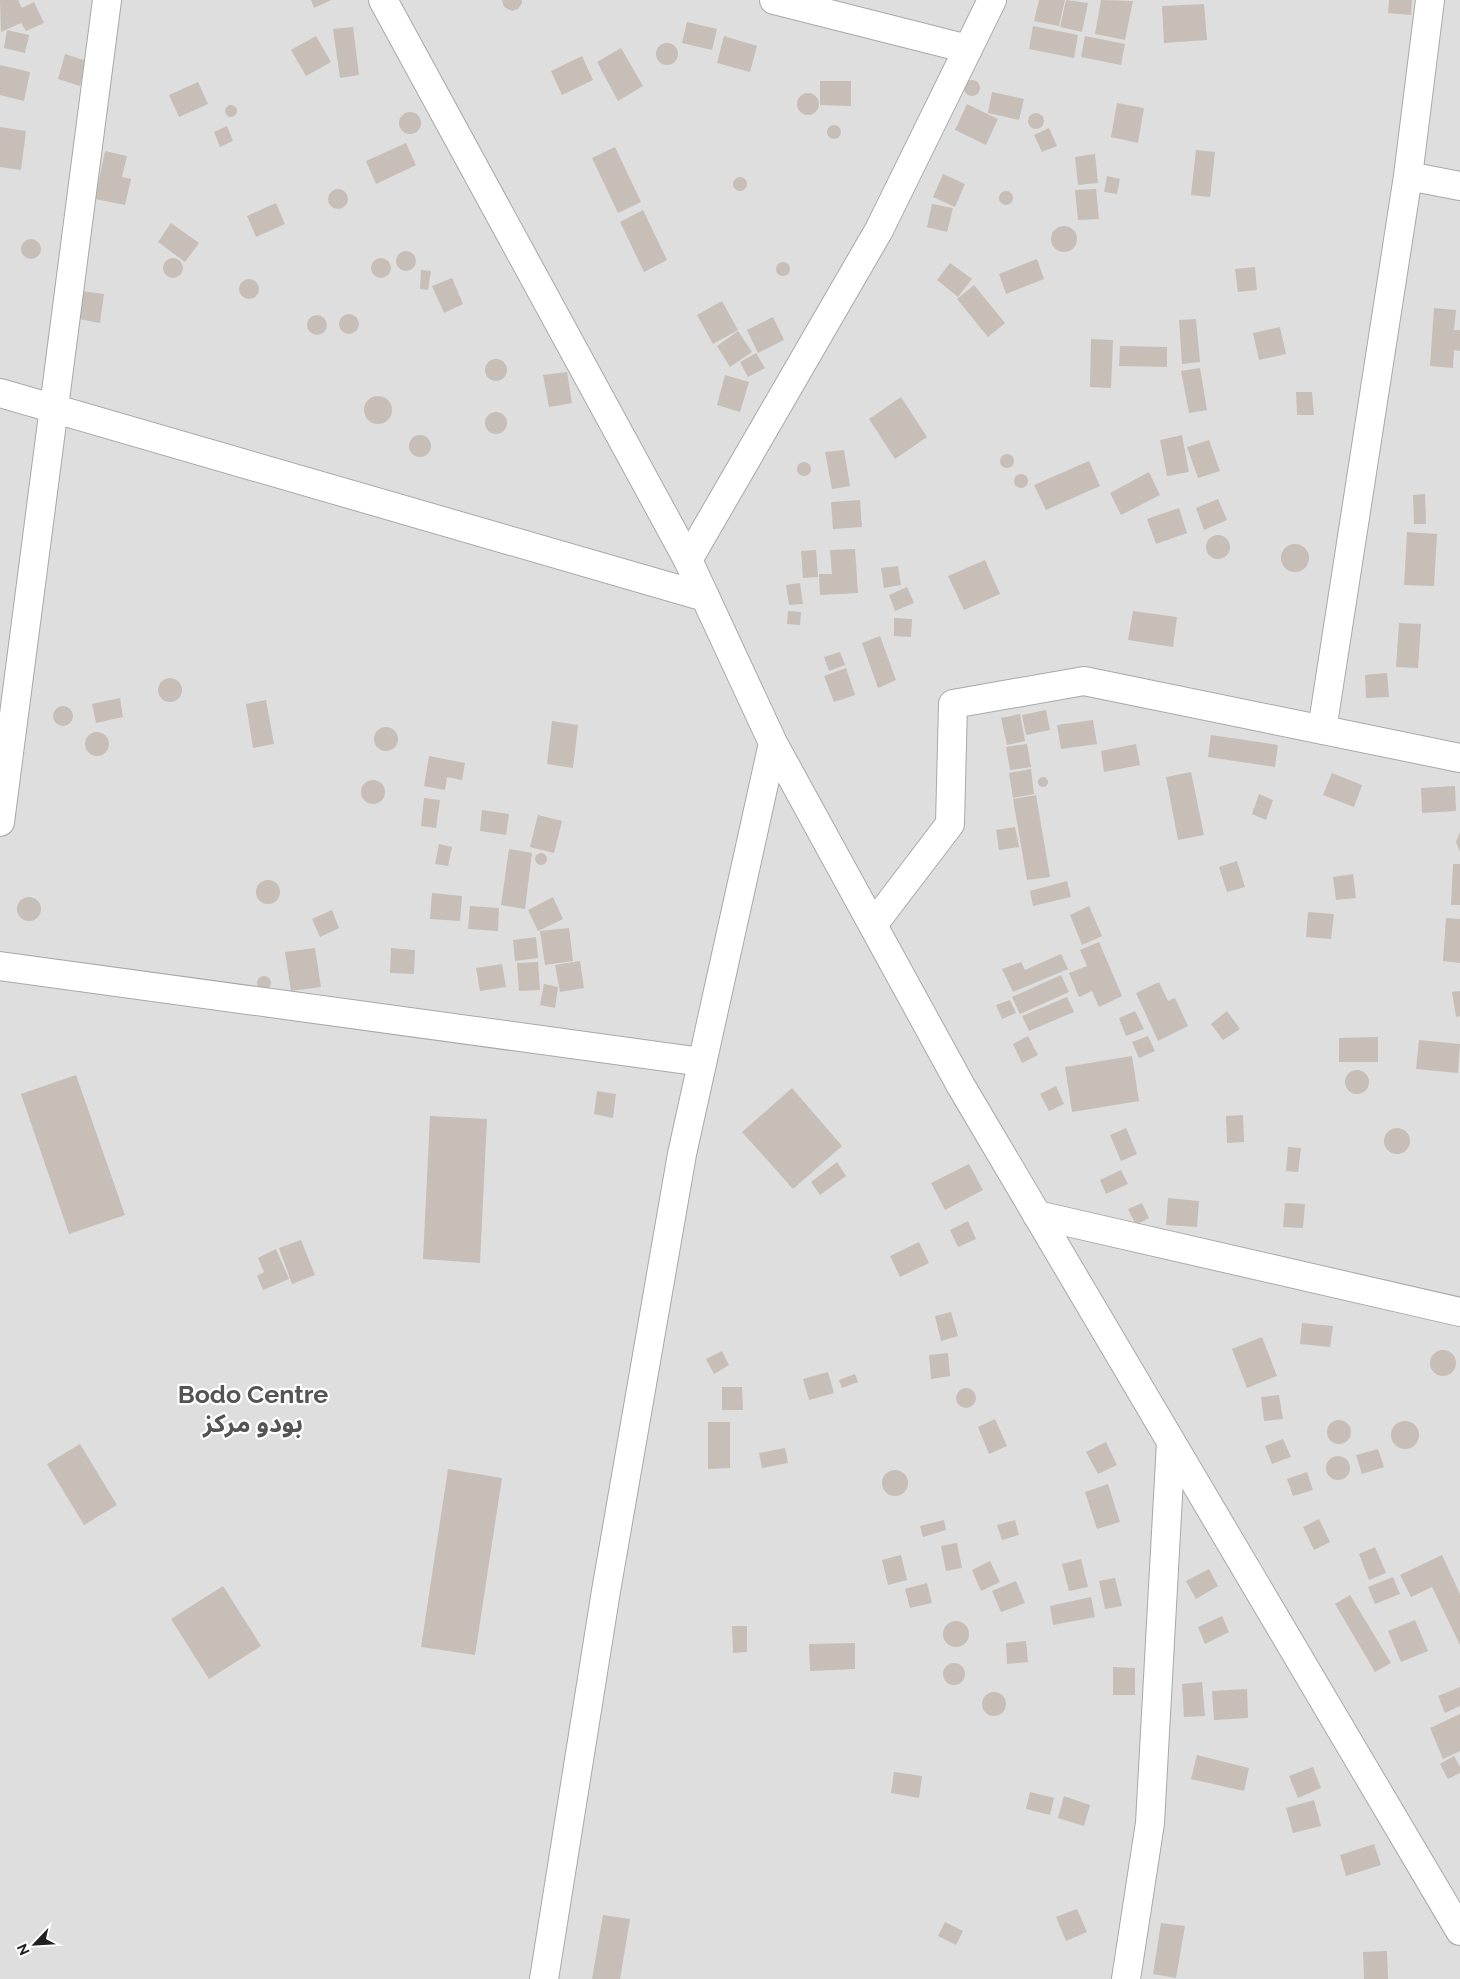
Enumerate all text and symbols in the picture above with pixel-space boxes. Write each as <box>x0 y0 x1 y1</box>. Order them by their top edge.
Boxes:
district label: Bodo Centre بودو مركز <box>178 1379 328 1438</box>
north arrow <box>10 1919 60 1969</box>
text: N <box>14 1941 33 1958</box>

